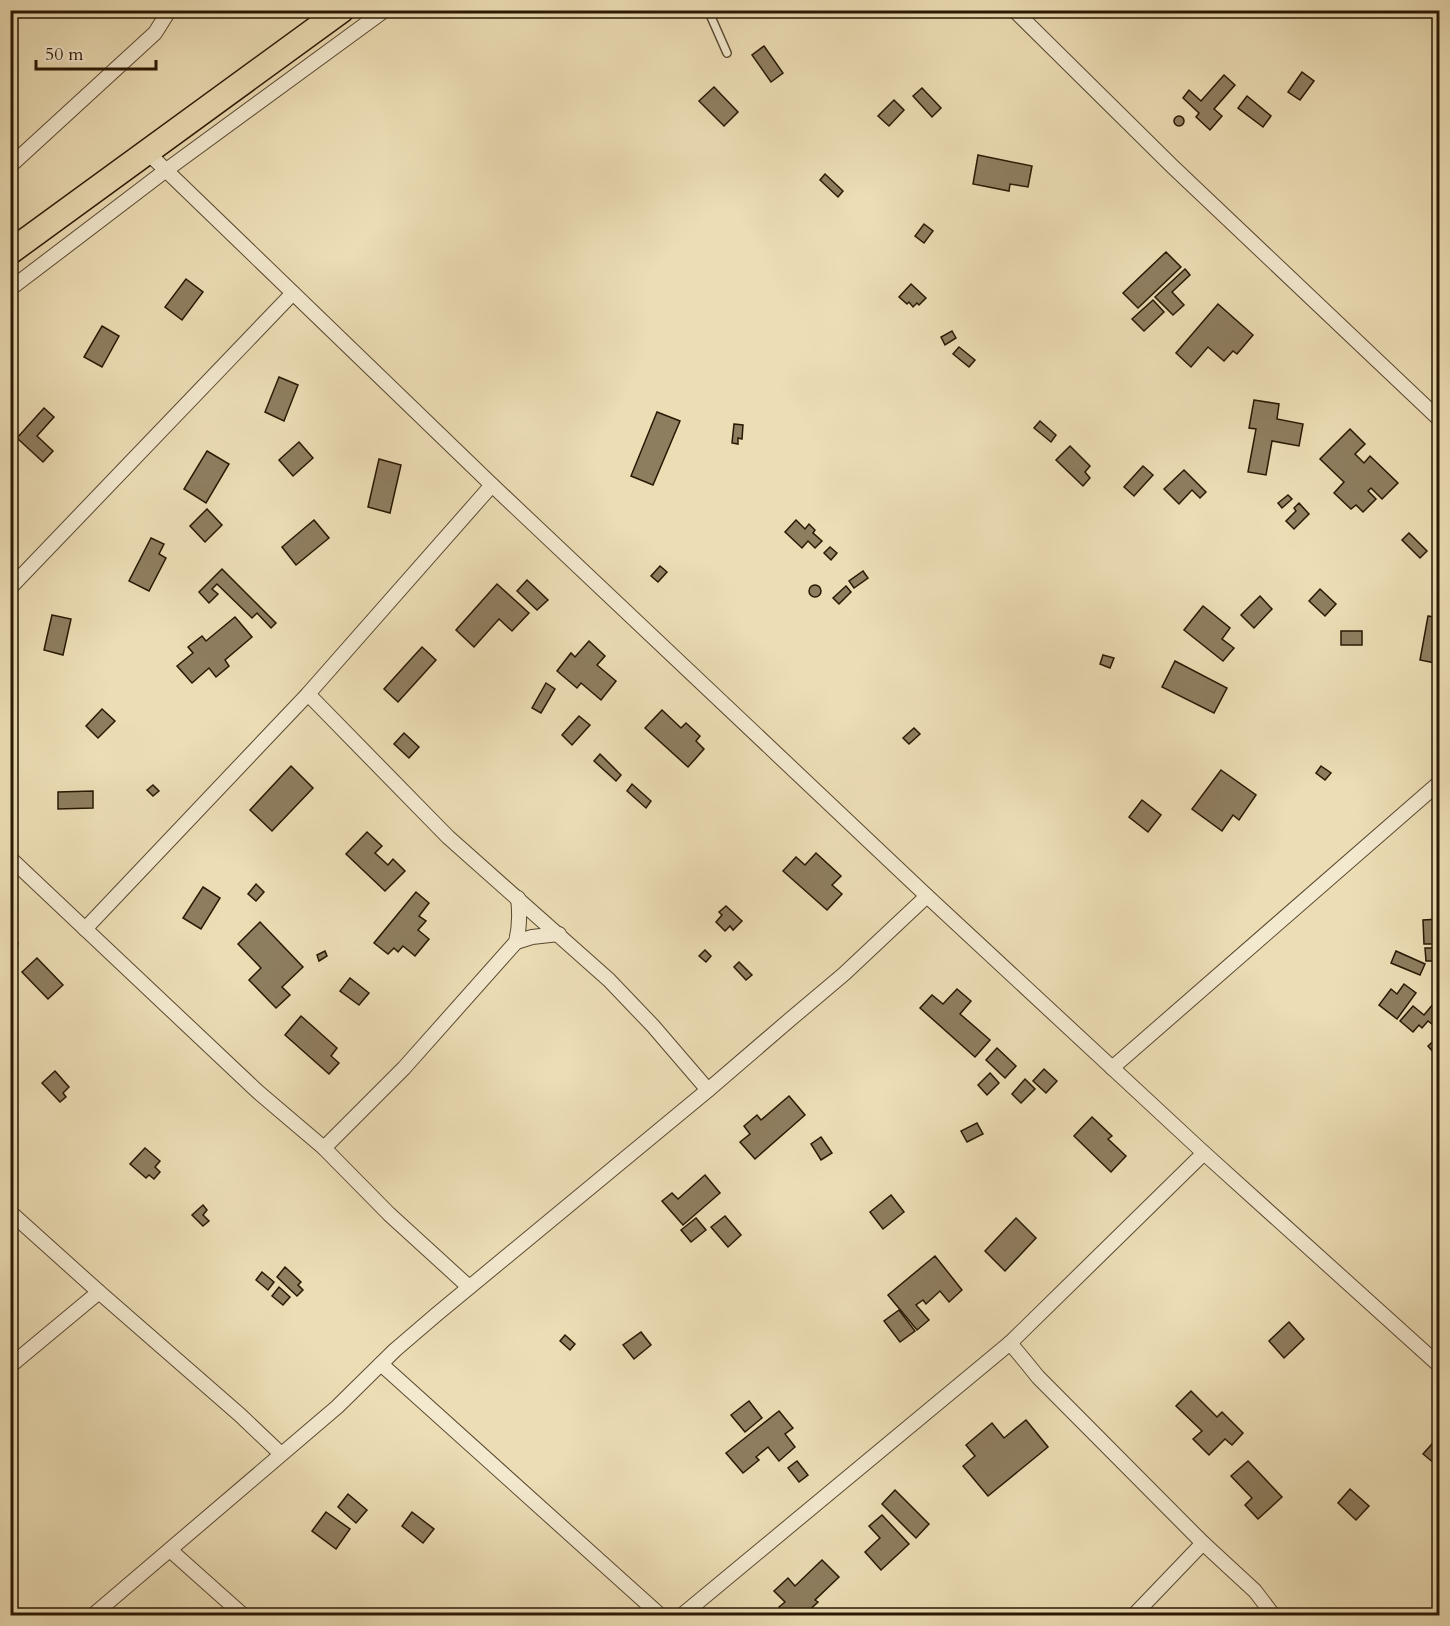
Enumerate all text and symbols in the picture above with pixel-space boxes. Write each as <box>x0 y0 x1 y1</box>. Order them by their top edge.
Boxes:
scale bar <box>36 33 156 71</box>
text: 50 m <box>45 42 84 67</box>

